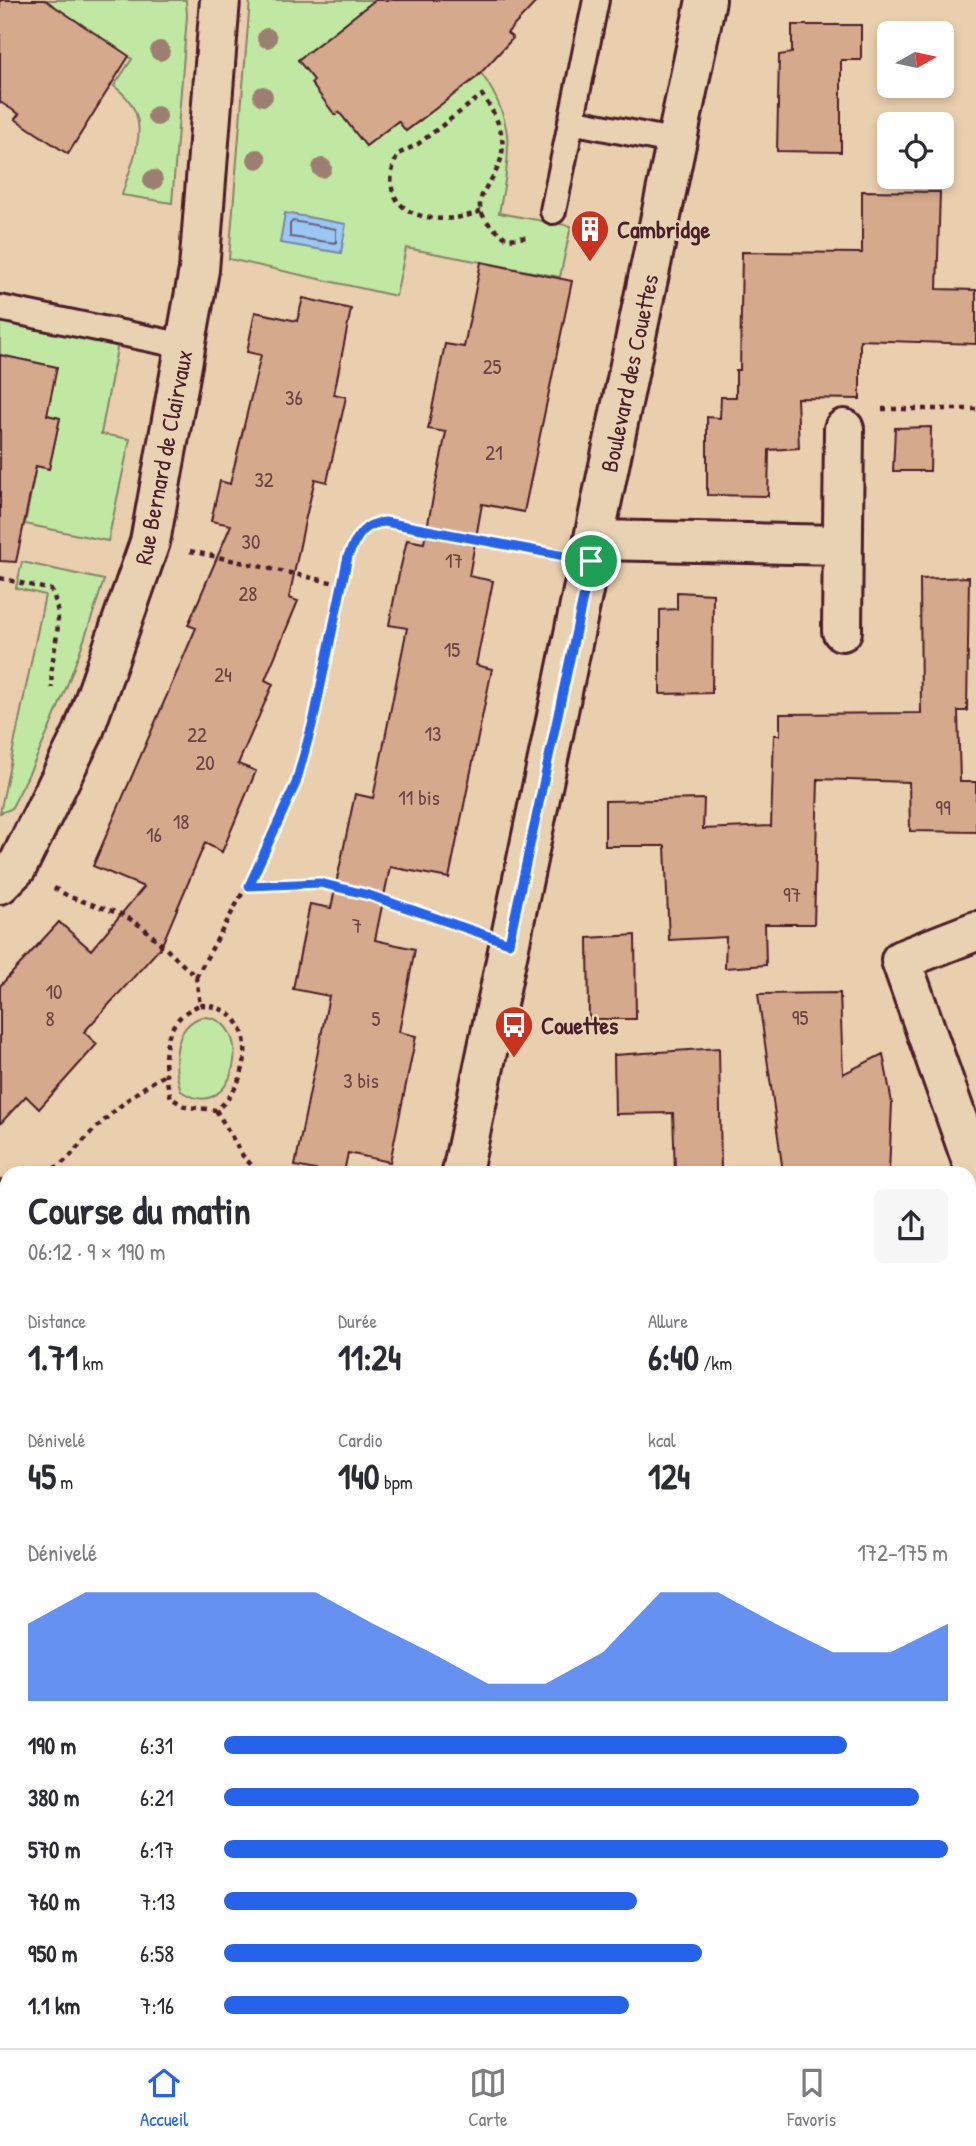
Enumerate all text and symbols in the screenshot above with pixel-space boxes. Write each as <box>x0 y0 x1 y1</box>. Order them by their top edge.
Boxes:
north arrow <box>877 21 954 98</box>
map controls <box>877 21 954 189</box>
button: locate <box>877 112 954 189</box>
building icon: Cambridge <box>569 208 611 263</box>
place label: Cambridge <box>617 213 710 246</box>
street label: Boulevard des Couettes <box>592 271 666 475</box>
street label: Rue Bernard de Clairvaux <box>126 347 200 567</box>
house number: 25 <box>483 352 501 381</box>
house number: 36 <box>285 383 303 412</box>
house number: 21 <box>485 438 503 467</box>
house number: 32 <box>254 465 274 494</box>
house number: 30 <box>242 527 260 556</box>
pin <box>561 531 621 591</box>
icon: arrive <box>572 542 610 580</box>
house number: 17 <box>445 546 463 575</box>
house number: 28 <box>239 579 257 608</box>
house number: 15 <box>444 635 460 664</box>
house number: 24 <box>214 660 232 689</box>
house number: 13 <box>424 719 442 748</box>
house number: 22 <box>187 720 207 749</box>
house number: 20 <box>195 748 215 777</box>
house number: 11 bis <box>398 783 440 812</box>
house number: 99 <box>935 793 951 822</box>
house number: 18 <box>173 807 189 836</box>
house number: 16 <box>146 820 162 849</box>
house number: 97 <box>783 880 801 909</box>
house number: 7 <box>352 911 362 940</box>
house number: 10 <box>45 977 63 1006</box>
house number: 95 <box>792 1003 808 1032</box>
house number: 8 <box>45 1004 55 1033</box>
house number: 5 <box>372 1004 381 1033</box>
bus stop icon: Couettes <box>493 1004 535 1059</box>
place label: Couettes <box>541 1009 618 1041</box>
house number: 3 bis <box>343 1066 379 1095</box>
text: Course du matin <box>28 1184 251 1236</box>
button: share <box>874 1189 948 1263</box>
text: 06:12 · 9 × 190 m <box>28 1236 165 1267</box>
text: Distance <box>28 1308 86 1334</box>
text: Durée <box>338 1308 377 1334</box>
text: Allure <box>648 1308 688 1334</box>
text: 1.71 <box>28 1334 78 1381</box>
text: 11:24 <box>338 1334 401 1381</box>
text: 6:40 <box>648 1334 699 1381</box>
text: km <box>78 1350 103 1376</box>
text: /km <box>699 1350 732 1376</box>
text: Dénivelé <box>28 1427 85 1453</box>
text: Cardio <box>338 1427 383 1453</box>
text: kcal <box>648 1427 676 1453</box>
text: 45 <box>28 1453 56 1500</box>
text: 140 <box>338 1453 380 1500</box>
text: 124 <box>648 1453 690 1500</box>
text: m <box>56 1469 73 1495</box>
text: bpm <box>380 1469 413 1495</box>
text: Dénivelé <box>28 1537 97 1568</box>
text: 172–175 m <box>857 1537 948 1568</box>
text: 190 m <box>28 1730 76 1761</box>
text: 6:31 <box>140 1730 173 1761</box>
text: 380 m <box>28 1782 80 1813</box>
text: 6:21 <box>140 1782 174 1813</box>
text: 570 m <box>28 1834 80 1865</box>
text: 6:17 <box>140 1834 174 1865</box>
text: 760 m <box>28 1886 80 1917</box>
text: 7:13 <box>140 1886 175 1917</box>
text: 950 m <box>28 1938 77 1969</box>
text: 6:58 <box>140 1938 174 1969</box>
text: 1.1 km <box>28 1990 80 2021</box>
text: 7:16 <box>140 1990 174 2021</box>
tab: Accueil <box>140 2064 188 2132</box>
tab: Carte <box>468 2064 508 2132</box>
tab: Favoris <box>787 2064 836 2132</box>

